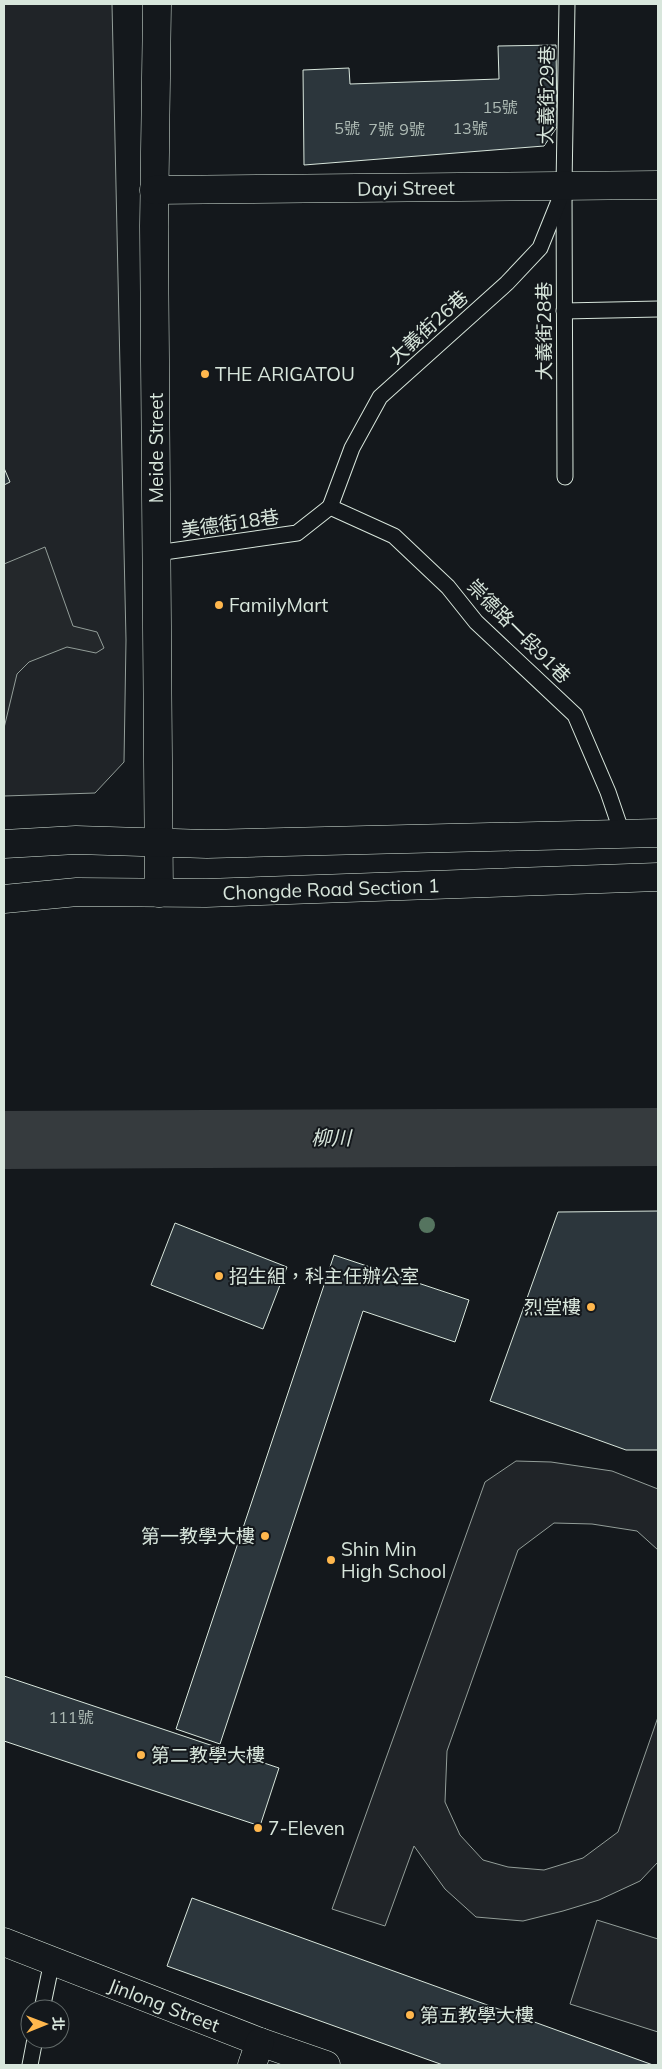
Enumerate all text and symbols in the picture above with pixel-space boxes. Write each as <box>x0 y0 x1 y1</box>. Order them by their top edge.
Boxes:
street label: 大義街29巷 <box>533 45 559 145</box>
house number: 15號 <box>482 97 518 117</box>
house number: 5號 <box>334 118 360 138</box>
house number: 13號 <box>452 118 488 138</box>
house number: 7號 <box>368 119 394 139</box>
house number: 9號 <box>399 119 425 139</box>
street label: Dayi Street <box>357 175 455 201</box>
street label: 大義街28巷 <box>532 282 556 380</box>
street label: 大義街26巷 <box>383 285 473 369</box>
place label: THE ARIGATOU <box>215 362 355 386</box>
marker: THE ARIGATOU <box>199 368 211 380</box>
street label: Meide Street <box>144 392 168 503</box>
street label: 美德街18巷 <box>179 504 281 542</box>
street label: 崇德路一段91巷 <box>462 574 576 688</box>
place label: FamilyMart <box>229 593 329 617</box>
marker: FamilyMart <box>213 599 225 611</box>
street label: Chongde Road Section 1 <box>222 873 440 905</box>
water label: 柳川 <box>311 1125 353 1150</box>
place label: 招生組，科主任辦公室 <box>229 1264 419 1288</box>
marker: 招生組，科主任辦公室 <box>213 1270 225 1282</box>
place label: 烈堂樓 <box>524 1295 581 1319</box>
marker: 烈堂樓 <box>585 1301 597 1313</box>
place label: 第一教學大樓 <box>141 1524 255 1548</box>
marker: 第一教學大樓 <box>259 1530 271 1542</box>
place label: Shin Min High School <box>341 1537 446 1583</box>
marker: Shin Min High School <box>325 1554 337 1566</box>
house number: 111號 <box>49 1707 93 1727</box>
place label: 第二教學大樓 <box>151 1743 265 1767</box>
marker: 第二教學大樓 <box>135 1749 147 1761</box>
place label: 7-Eleven <box>268 1816 345 1840</box>
marker: 7-Eleven <box>252 1822 264 1834</box>
street label: Jinlong Street <box>105 1973 223 2037</box>
north arrow <box>20 1999 70 2049</box>
place label: 第五教學大樓 <box>420 2003 534 2027</box>
marker: 第五教學大樓 <box>404 2009 416 2021</box>
text: 北 <box>49 2017 67 2031</box>

